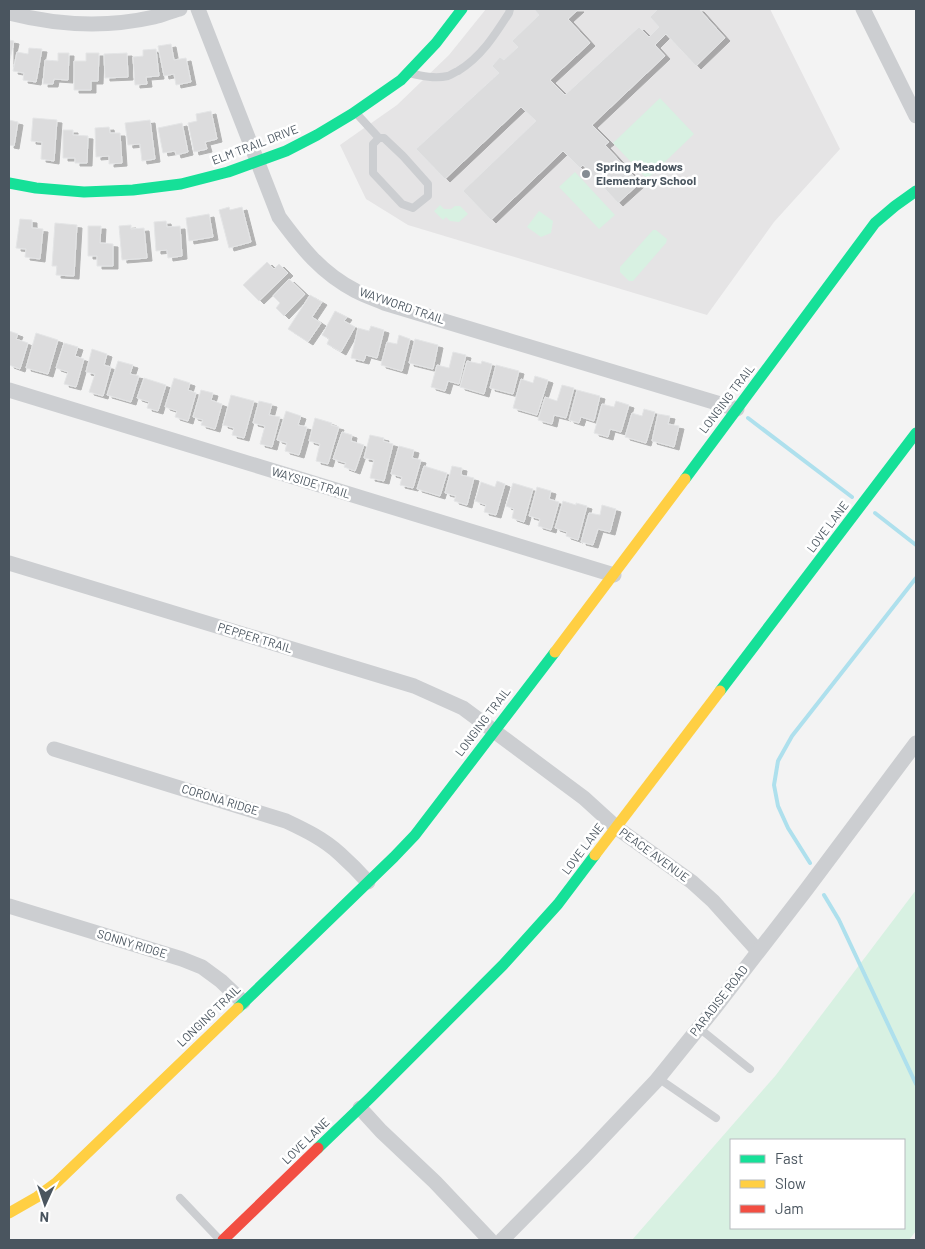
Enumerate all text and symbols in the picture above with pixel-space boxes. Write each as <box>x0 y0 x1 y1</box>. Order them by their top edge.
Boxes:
street label: ELM TRAIL DRIVE <box>210 121 300 167</box>
place label: Spring Meadows Elementary School <box>596 159 696 187</box>
marker: Spring Meadows Elementary School <box>580 168 592 180</box>
street label: WAYWORD TRAIL <box>358 284 447 326</box>
street label: LONGING TRAIL <box>696 361 757 436</box>
street label: WAYSIDE TRAIL <box>270 463 352 501</box>
street label: LOVE LANE <box>803 498 851 555</box>
street label: PEPPER TRAIL <box>216 619 295 655</box>
street label: LONGING TRAIL <box>452 684 513 759</box>
street label: CORONA RIDGE <box>180 781 261 817</box>
street label: LOVE LANE <box>558 820 606 877</box>
street label: PEACE AVENUE <box>617 824 692 884</box>
street label: SONNY RIDGE <box>96 926 169 960</box>
street label: PARADISE ROAD <box>686 962 750 1039</box>
street label: LONGING TRAIL <box>174 981 243 1049</box>
street label: LOVE LANE <box>279 1114 332 1166</box>
legend <box>730 1139 905 1229</box>
text: Fast <box>775 1149 803 1167</box>
text: Slow <box>775 1174 806 1192</box>
north arrow <box>20 1179 70 1229</box>
text: Jam <box>775 1199 804 1217</box>
text: N <box>39 1209 49 1226</box>

